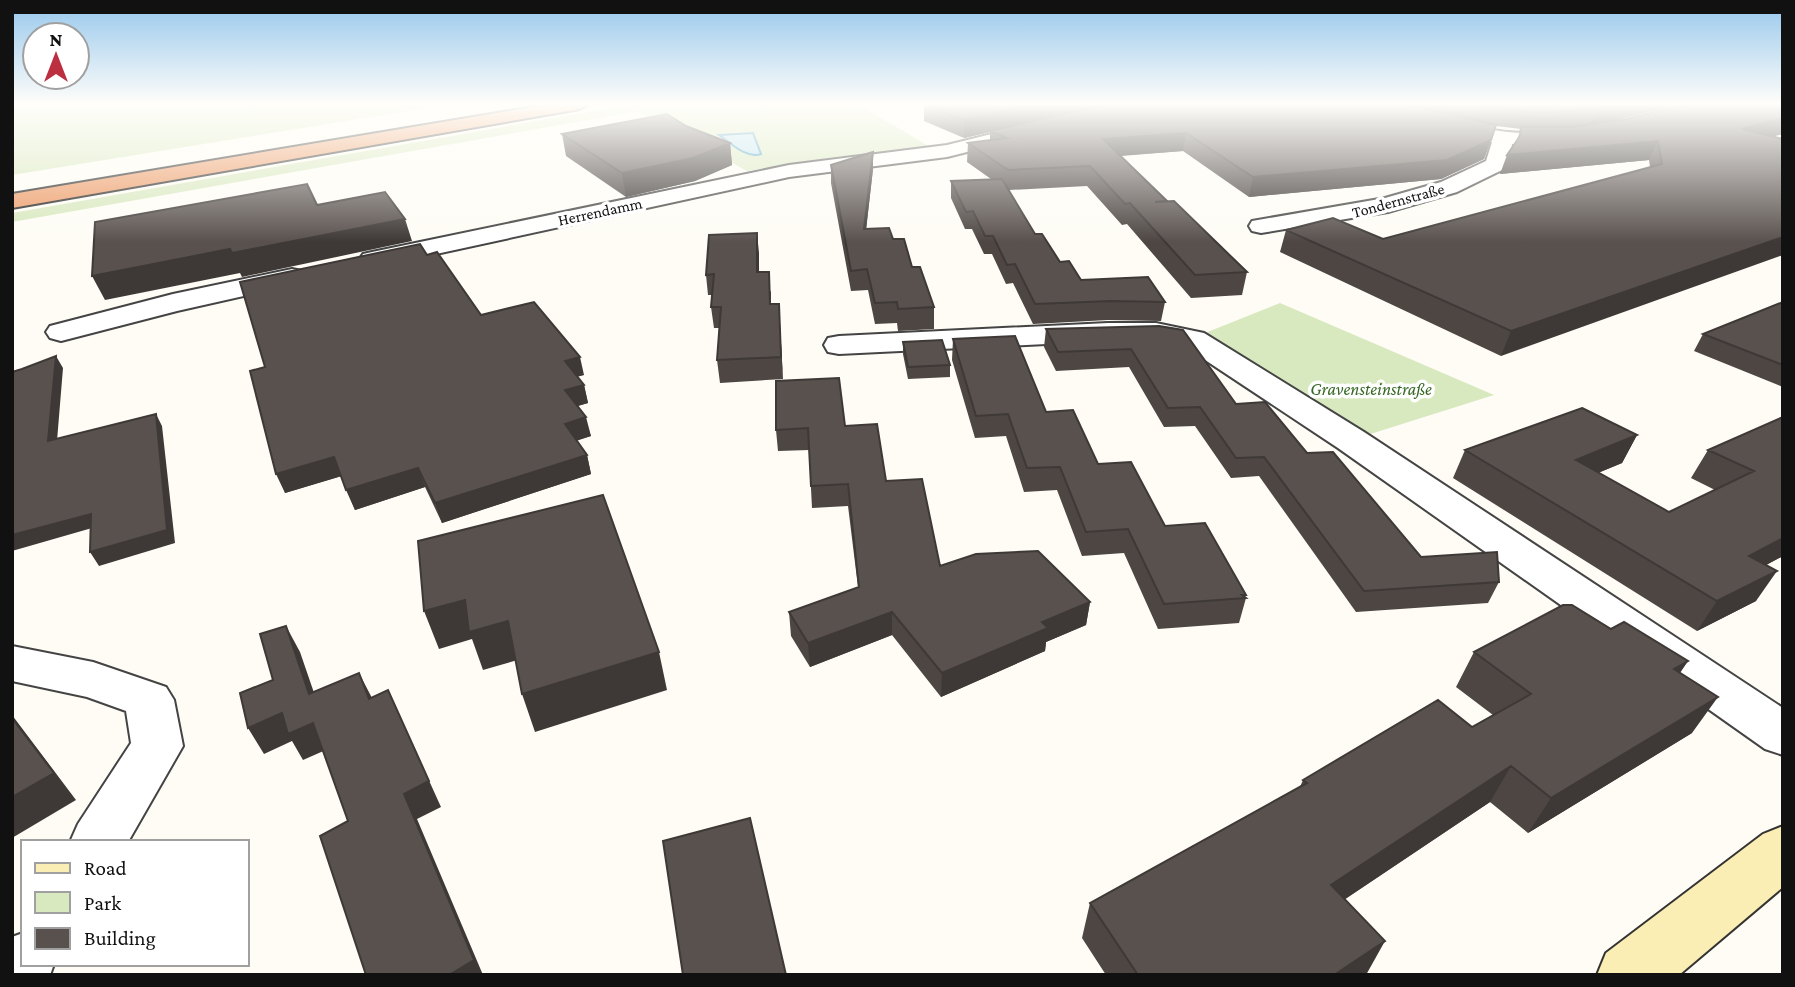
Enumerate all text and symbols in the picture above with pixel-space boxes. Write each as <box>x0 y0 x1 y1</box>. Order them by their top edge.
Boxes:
north arrow <box>21 21 91 91</box>
text: N <box>50 29 63 50</box>
street label: Tondernstraße <box>1350 180 1446 221</box>
street label: Herrendamm <box>556 194 644 229</box>
park label: Gravensteinstraße <box>1310 379 1432 399</box>
legend <box>21 840 248 966</box>
text: Road <box>84 856 127 880</box>
text: Park <box>84 891 121 915</box>
text: Building <box>84 926 156 950</box>

